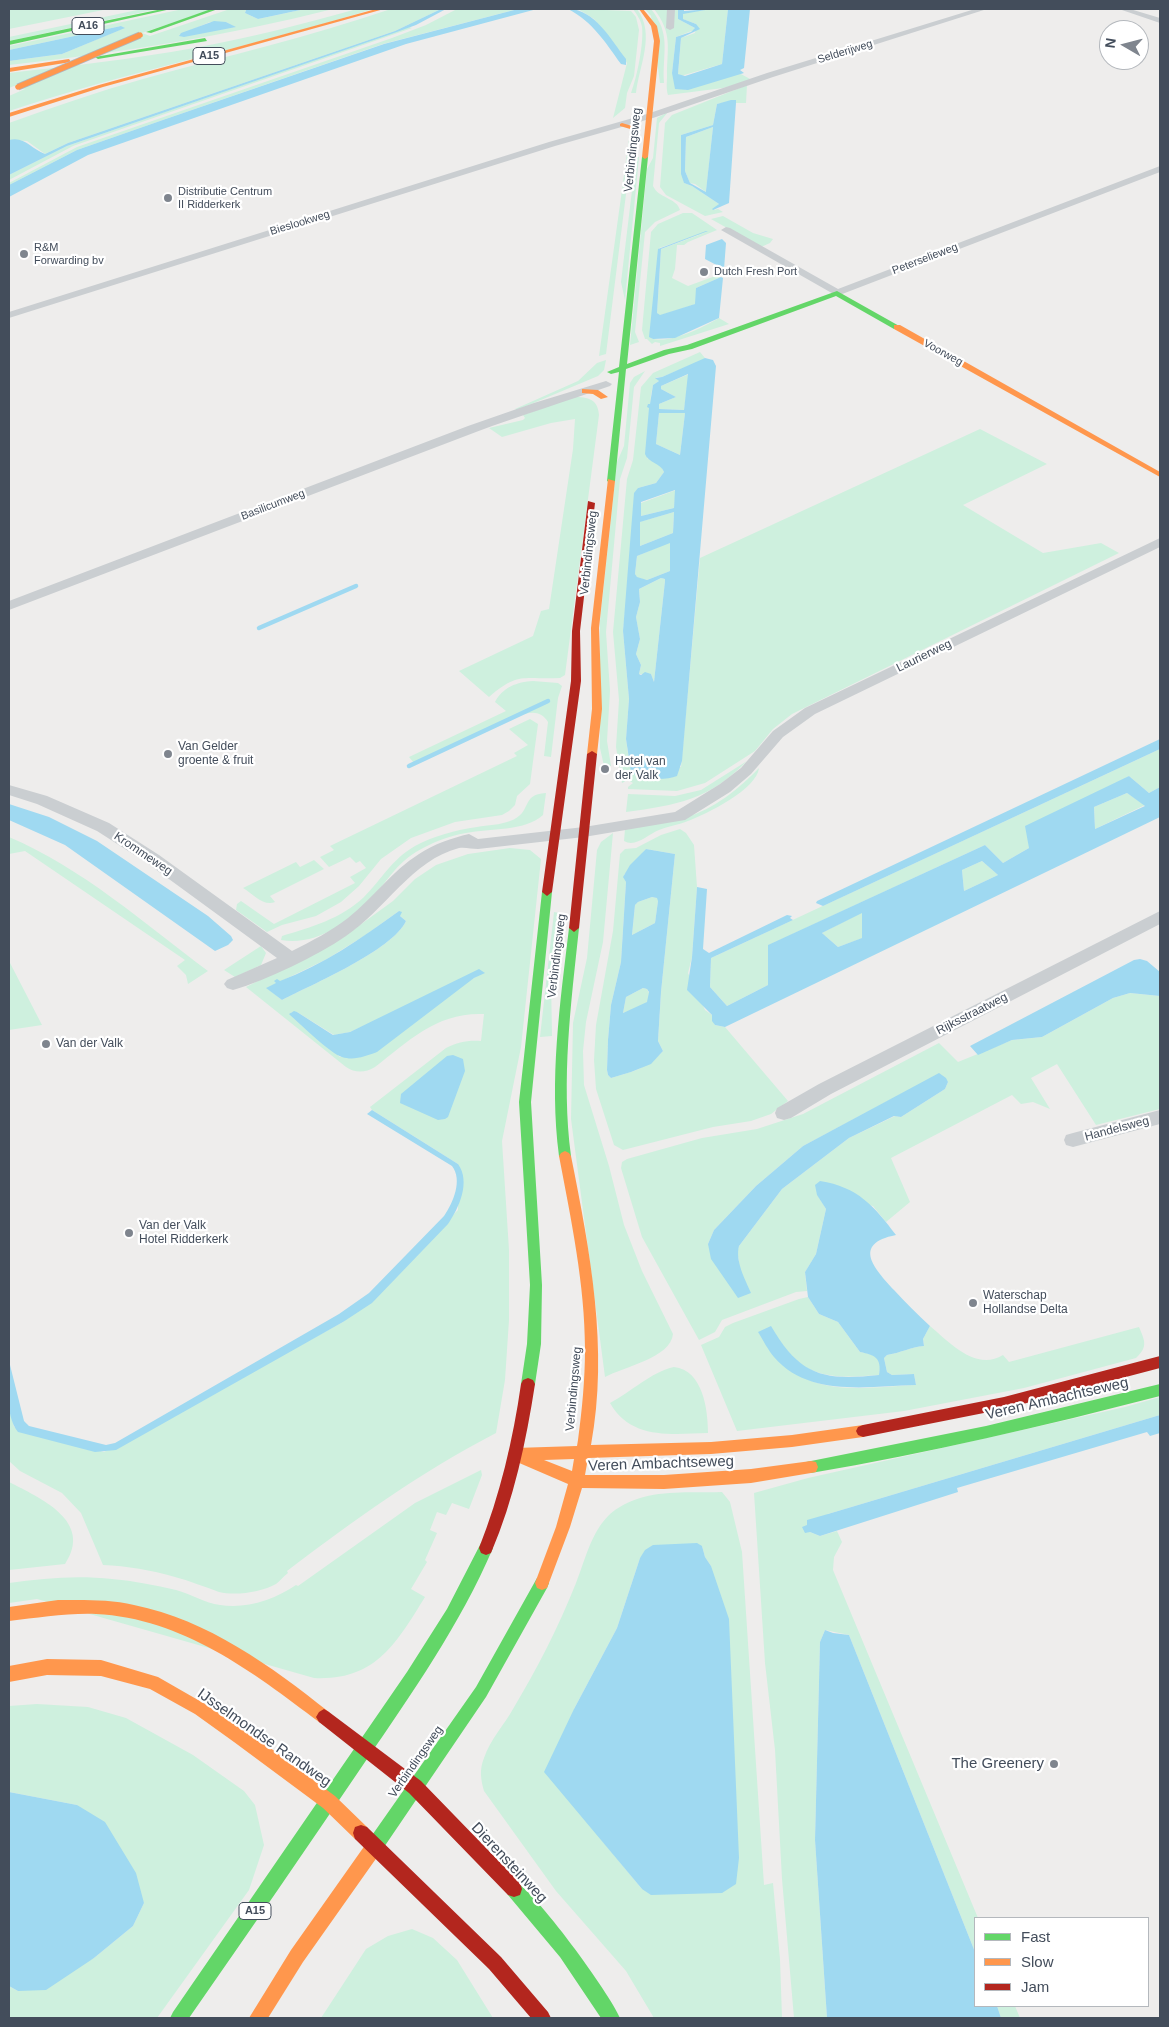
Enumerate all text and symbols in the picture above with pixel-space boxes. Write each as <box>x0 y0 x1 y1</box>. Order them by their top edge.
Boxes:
road number: A16 <box>72 18 104 34</box>
north arrow <box>1099 20 1149 70</box>
street label: Selderijweg <box>816 37 874 67</box>
text: N <box>1102 37 1119 49</box>
road number: A15 <box>193 48 225 64</box>
street label: Verbindingsweg <box>621 107 645 193</box>
place label: Distributie Centrum II Ridderkerk <box>178 185 272 211</box>
marker: Distributie Centrum II Ridderkerk <box>162 192 174 204</box>
street label: Bieslookweg <box>269 208 331 238</box>
street label: Peterselieweg <box>890 240 960 278</box>
place label: R&M Forwarding bv <box>34 241 104 267</box>
marker: R&M Forwarding bv <box>18 248 30 260</box>
place label: Dutch Fresh Port <box>714 265 797 279</box>
marker: Dutch Fresh Port <box>698 266 710 278</box>
street label: Voorweg <box>921 337 965 369</box>
street label: Basilicumweg <box>239 487 307 523</box>
street label: Verbindingsweg <box>577 510 601 596</box>
street label: Laurierweg <box>894 637 954 675</box>
place label: Van Gelder groente & fruit <box>178 740 253 768</box>
marker: Van Gelder groente & fruit <box>162 748 174 760</box>
place label: Hotel van der Valk <box>615 755 666 783</box>
marker: Hotel van der Valk <box>599 763 611 775</box>
street label: Krommeweg <box>111 829 175 879</box>
street label: Verbindingsweg <box>545 913 569 999</box>
street label: Rijksstraatweg <box>934 990 1010 1038</box>
place label: Van der Valk <box>56 1037 123 1051</box>
marker: Van der Valk <box>40 1038 52 1050</box>
street label: Handelsweg <box>1083 1113 1151 1145</box>
place label: Van der Valk Hotel Ridderkerk <box>139 1219 228 1247</box>
marker: Van der Valk Hotel Ridderkerk <box>123 1227 135 1239</box>
place label: Waterschap Hollandse Delta <box>983 1289 1068 1317</box>
marker: Waterschap Hollandse Delta <box>967 1297 979 1309</box>
street label: Verbindingsweg <box>563 1346 585 1432</box>
street label: Veren Ambachtseweg <box>984 1374 1130 1424</box>
street label: Veren Ambachtseweg <box>588 1452 734 1476</box>
street label: IJsselmondse Randweg <box>194 1685 334 1791</box>
street label: Verbindingsweg <box>386 1723 446 1801</box>
place label: The Greenery <box>951 1755 1044 1773</box>
marker: The Greenery <box>1048 1758 1060 1770</box>
street label: Dierensteinweg <box>467 1819 551 1907</box>
road number: A15 <box>239 1902 271 1920</box>
legend <box>974 1917 1149 2007</box>
text: Fast <box>1021 1928 1050 1945</box>
text: Slow <box>1021 1953 1054 1970</box>
text: Jam <box>1021 1978 1049 1995</box>

